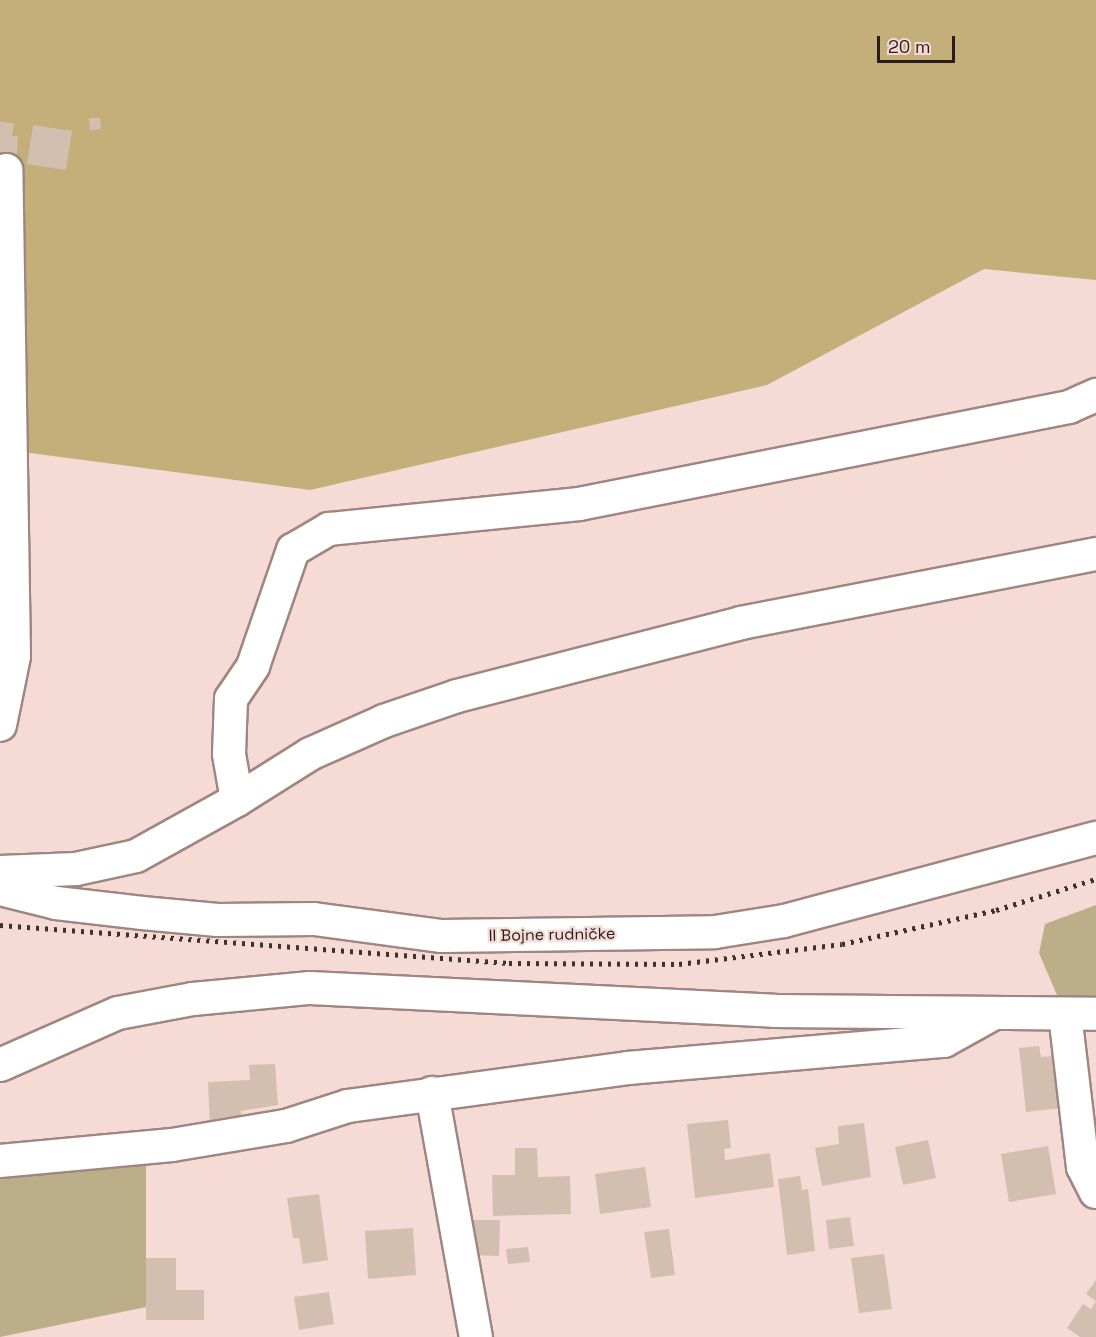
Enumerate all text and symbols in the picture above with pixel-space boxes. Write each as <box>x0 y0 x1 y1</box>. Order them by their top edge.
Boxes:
scale bar <box>880 24 958 62</box>
text: 20 m <box>888 35 931 58</box>
street label: II Bojne rudničke <box>488 924 616 946</box>

